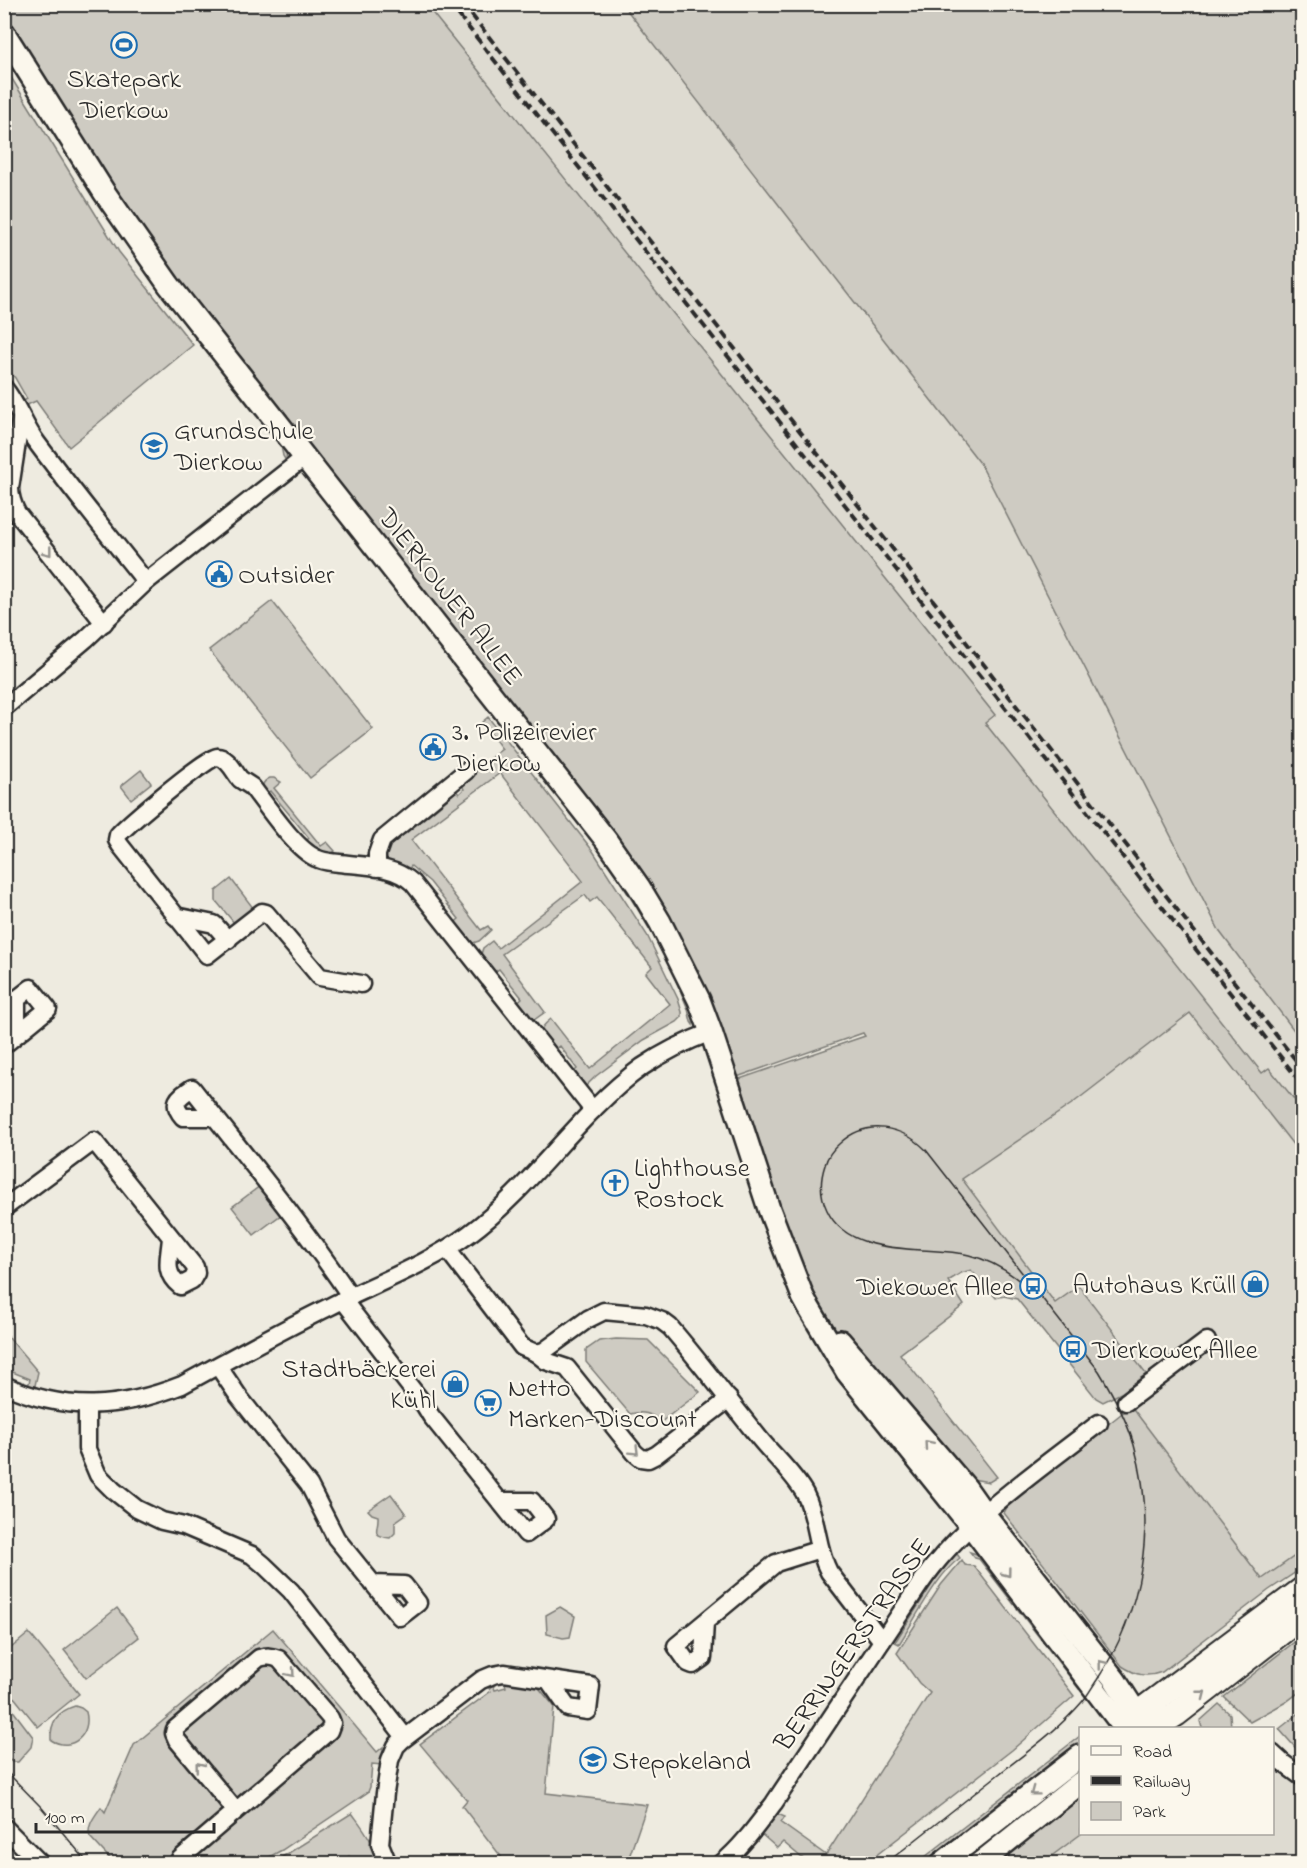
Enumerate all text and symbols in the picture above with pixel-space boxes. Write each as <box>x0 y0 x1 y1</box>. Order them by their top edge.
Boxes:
sports icon: Skatepark Dierkow <box>109 30 139 60</box>
place label: Skatepark Dierkow <box>67 61 181 131</box>
place label: Grundschule Dierkow <box>173 413 315 483</box>
school or university icon: Grundschule Dierkow <box>139 431 169 461</box>
street label: DIERKOWER ALLEE <box>366 499 531 695</box>
one-way arrow <box>41 545 52 556</box>
place label: Outsider <box>238 557 335 596</box>
public building icon: Outsider <box>204 559 234 589</box>
place label: 3. Polizeirevier Dierkow <box>451 714 597 784</box>
public building icon: 3. Polizeirevier Dierkow <box>418 732 448 762</box>
place label: Lighthouse Rostock <box>634 1150 751 1220</box>
church icon: Lighthouse Rostock <box>600 1168 630 1198</box>
place label: Autohaus Krüll <box>1073 1267 1236 1306</box>
place label: Diekower Allee <box>856 1269 1015 1308</box>
shop icon: Autohaus Krüll <box>1240 1269 1270 1299</box>
bus stop icon: Diekower Allee <box>1018 1271 1048 1301</box>
place label: Dierkower Allee <box>1091 1332 1259 1371</box>
bus stop icon: Dierkower Allee <box>1058 1334 1088 1364</box>
place label: Stadtbäckerei Kühl <box>282 1351 436 1421</box>
shop icon: Stadtbäckerei Kühl <box>440 1369 470 1399</box>
place label: Netto Marken-Discount <box>508 1370 697 1440</box>
supermarket icon: Netto Marken-Discount <box>473 1388 503 1418</box>
one-way arrow <box>925 1440 936 1451</box>
one-way arrow <box>627 1443 638 1454</box>
street label: BERRINGERSTRASSE <box>765 1531 942 1761</box>
one-way arrow <box>999 1566 1010 1577</box>
one-way arrow <box>1099 1660 1110 1671</box>
one-way arrow <box>284 1666 295 1677</box>
one-way arrow <box>1195 1691 1206 1702</box>
legend <box>1079 1727 1274 1835</box>
text: Road <box>1133 1740 1172 1766</box>
place label: Steppkeland <box>612 1743 751 1782</box>
school or university icon: Steppkeland <box>578 1745 608 1775</box>
one-way arrow <box>195 1762 206 1773</box>
text: Railway <box>1133 1770 1190 1796</box>
one-way arrow <box>1029 1784 1040 1795</box>
scale bar <box>36 1796 214 1834</box>
text: Park <box>1133 1800 1166 1826</box>
text: 100 m <box>45 1806 85 1832</box>

